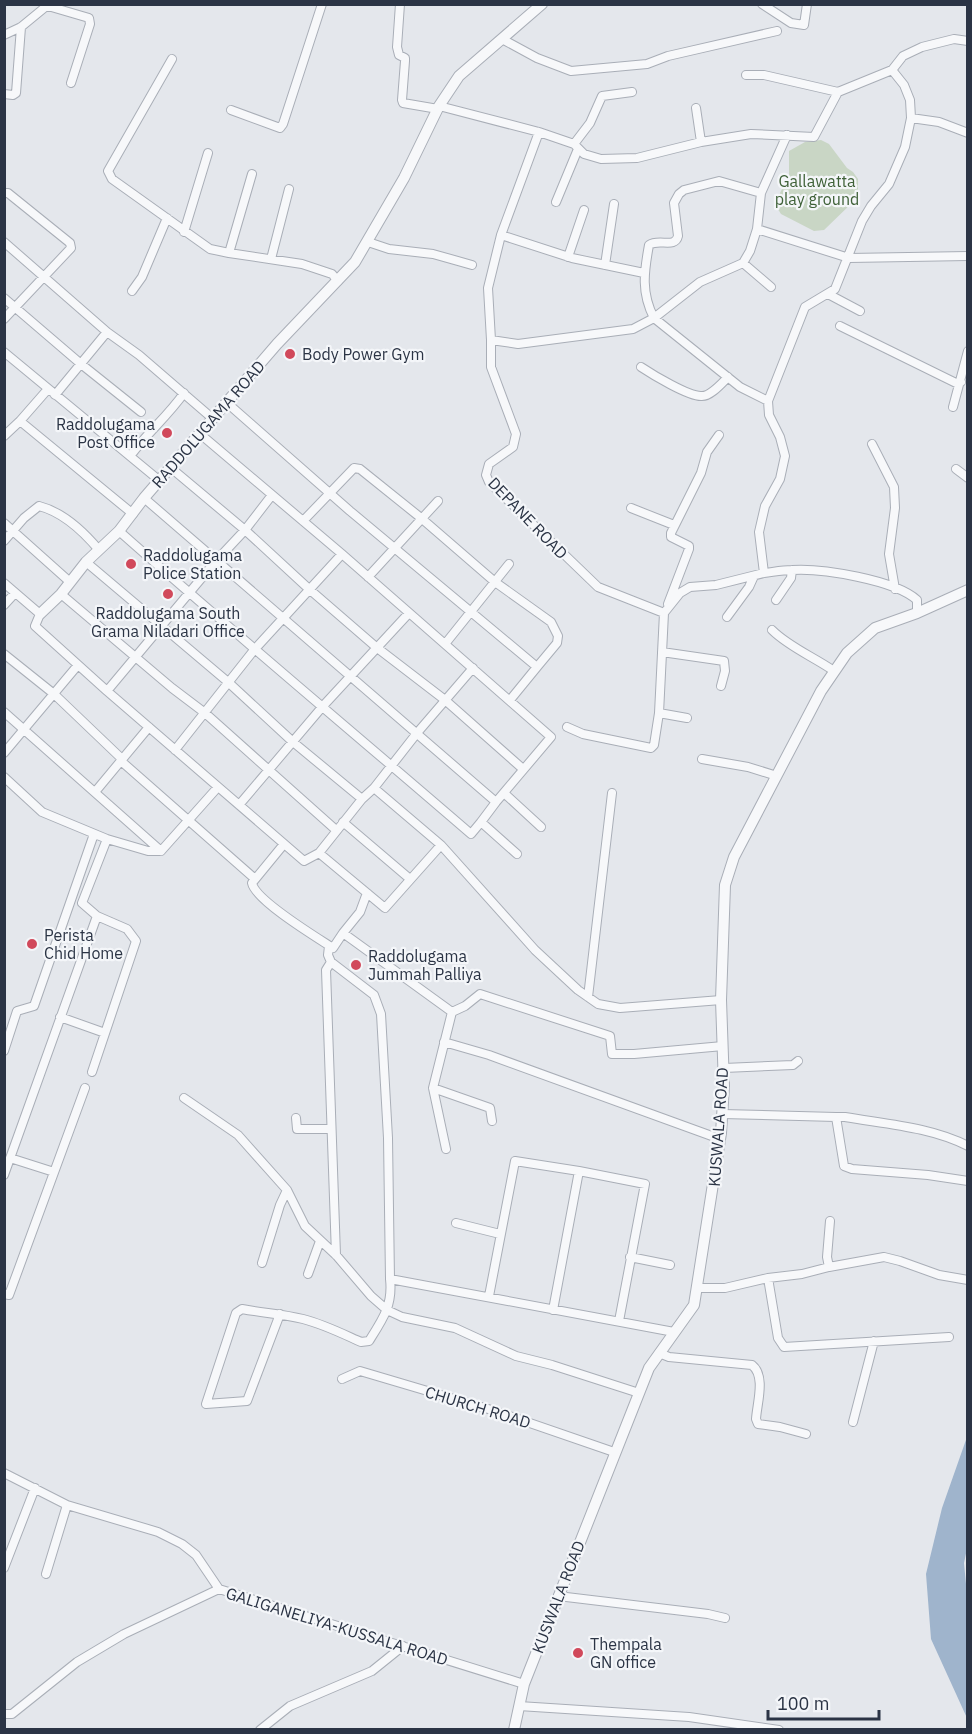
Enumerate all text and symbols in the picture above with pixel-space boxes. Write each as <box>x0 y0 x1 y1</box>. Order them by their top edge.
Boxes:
park label: Gallawatta play ground <box>775 171 859 209</box>
place label: Body Power Gym <box>302 344 424 364</box>
marker: Body Power Gym <box>283 347 297 361</box>
street label: RADDOLUGAMA ROAD <box>147 356 269 492</box>
place label: Raddolugama Post Office <box>56 414 155 452</box>
marker: Raddolugama Post Office <box>160 426 174 440</box>
street label: DEPANE ROAD <box>484 473 572 563</box>
place label: Raddolugama Police Station <box>143 545 242 583</box>
marker: Raddolugama Police Station <box>124 557 138 571</box>
marker: Raddolugama South Grama Niladari Office <box>161 587 175 601</box>
place label: Raddolugama South Grama Niladari Office <box>91 603 245 641</box>
place label: Perista Chid Home <box>44 925 123 963</box>
marker: Perista Chid Home <box>25 937 39 951</box>
place label: Raddolugama Jummah Palliya <box>368 946 482 984</box>
marker: Raddolugama Jummah Palliya <box>349 958 363 972</box>
street label: KUSWALA ROAD <box>704 1067 732 1187</box>
street label: CHURCH ROAD <box>423 1381 533 1433</box>
street label: KUSWALA ROAD <box>527 1538 589 1656</box>
street label: GALIGANELIYA-KUSSALA ROAD <box>223 1583 451 1669</box>
place label: Thempala GN office <box>590 1634 662 1672</box>
marker: Thempala GN office <box>571 1646 585 1660</box>
scale bar <box>768 1683 879 1721</box>
text: 100 m <box>777 1692 829 1715</box>

